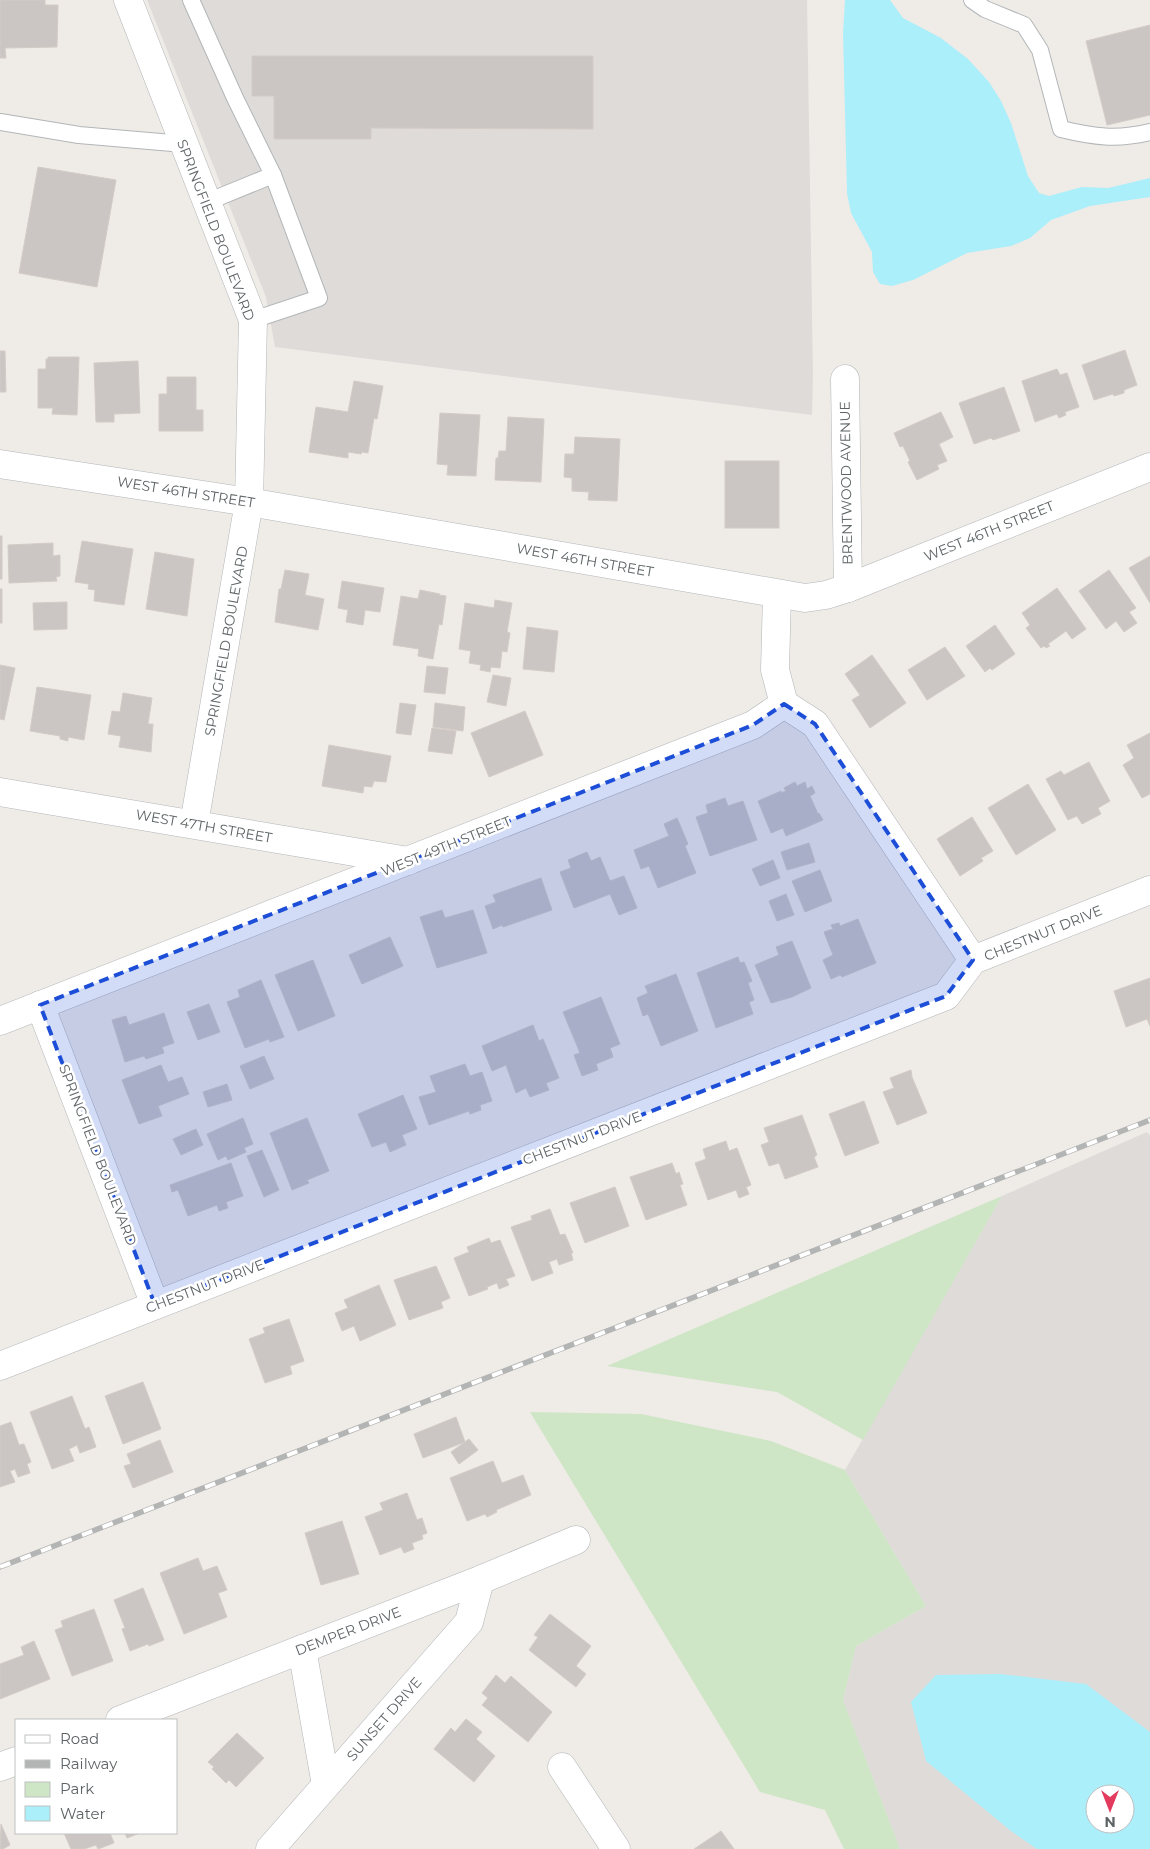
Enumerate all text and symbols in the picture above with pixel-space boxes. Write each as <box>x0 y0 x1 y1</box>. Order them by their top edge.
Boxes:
street label: SPRINGFIELD BOULEVARD <box>173 137 259 323</box>
street label: BRENTWOOD AVENUE <box>836 401 856 565</box>
street label: WEST 46TH STREET <box>116 472 256 512</box>
street label: WEST 46TH STREET <box>921 497 1057 565</box>
street label: WEST 46TH STREET <box>515 539 655 581</box>
street label: SPRINGFIELD BOULEVARD <box>200 544 252 738</box>
street label: WEST 47TH STREET <box>134 805 274 847</box>
street label: WEST 49TH STREET <box>378 812 514 880</box>
street label: CHESTNUT DRIVE <box>981 901 1105 965</box>
street label: SPRINGFIELD BOULEVARD <box>55 1062 141 1248</box>
street label: CHESTNUT DRIVE <box>520 1107 644 1169</box>
street label: CHESTNUT DRIVE <box>143 1255 267 1317</box>
street label: DEMPER DRIVE <box>292 1603 404 1659</box>
street label: SUNSET DRIVE <box>343 1673 425 1765</box>
legend <box>15 1719 178 1834</box>
text: Road <box>60 1729 99 1748</box>
text: Railway <box>60 1754 118 1773</box>
text: Park <box>60 1779 94 1798</box>
north arrow <box>1085 1784 1135 1834</box>
text: Water <box>60 1804 106 1823</box>
text: N <box>1104 1813 1116 1831</box>

